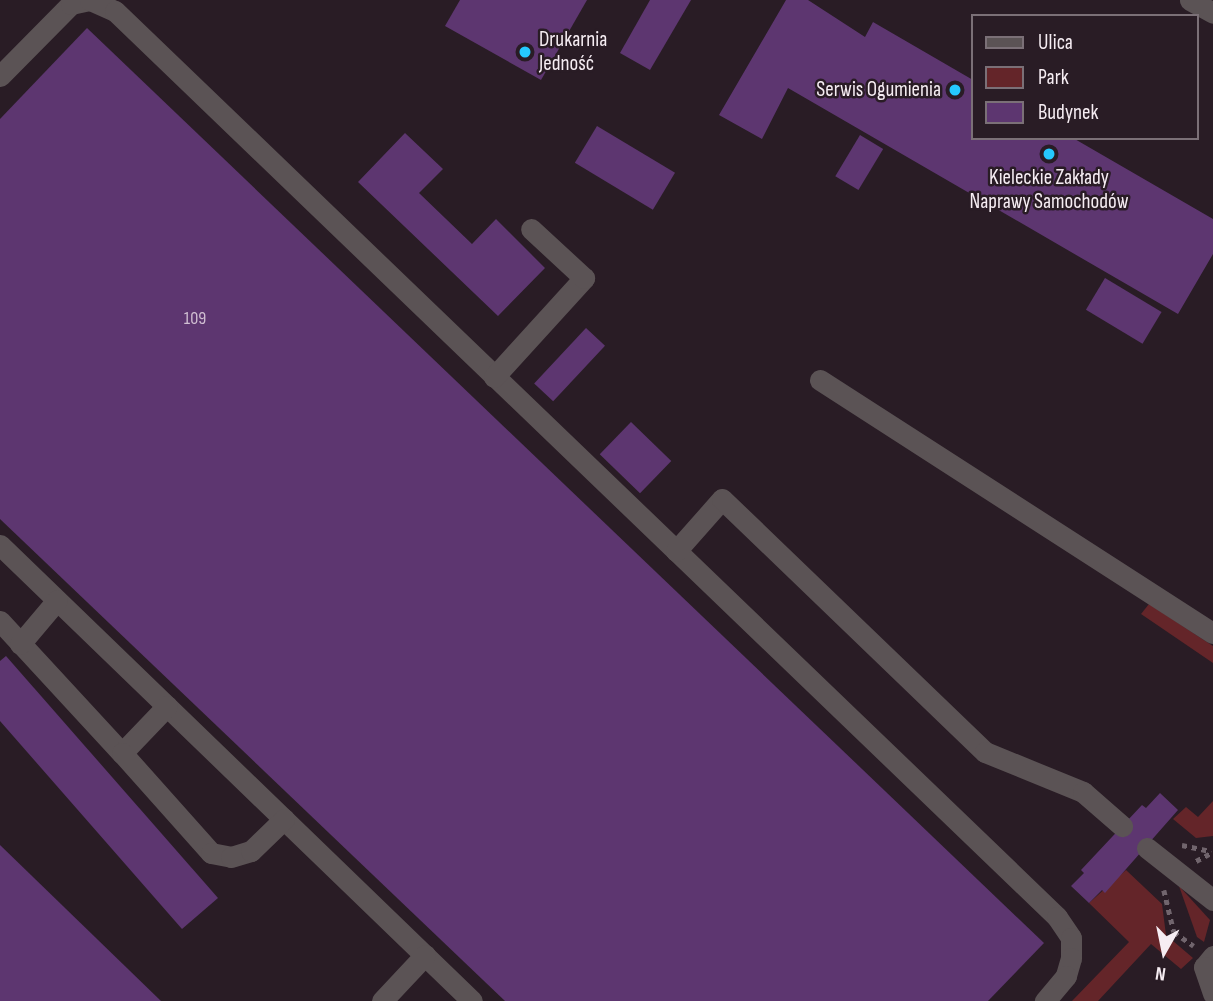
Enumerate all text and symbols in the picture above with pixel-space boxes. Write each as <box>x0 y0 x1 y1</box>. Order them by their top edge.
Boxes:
legend <box>972 14 1199 140</box>
place label: Drukarnia Jedność <box>539 27 607 77</box>
text: Ulica <box>1038 30 1073 55</box>
marker: Drukarnia Jedność <box>517 44 533 60</box>
text: Park <box>1038 65 1069 90</box>
place label: Serwis Ogumienia <box>816 77 941 103</box>
marker: Serwis Ogumienia <box>947 82 963 98</box>
text: Budynek <box>1038 100 1098 125</box>
marker: Kieleckie Zakłady Naprawy Samochodów <box>1041 146 1057 162</box>
place label: Kieleckie Zakłady Naprawy Samochodów <box>970 165 1128 215</box>
house number: 109 <box>184 308 206 330</box>
north arrow <box>1129 917 1199 987</box>
text: N <box>1154 961 1167 985</box>

